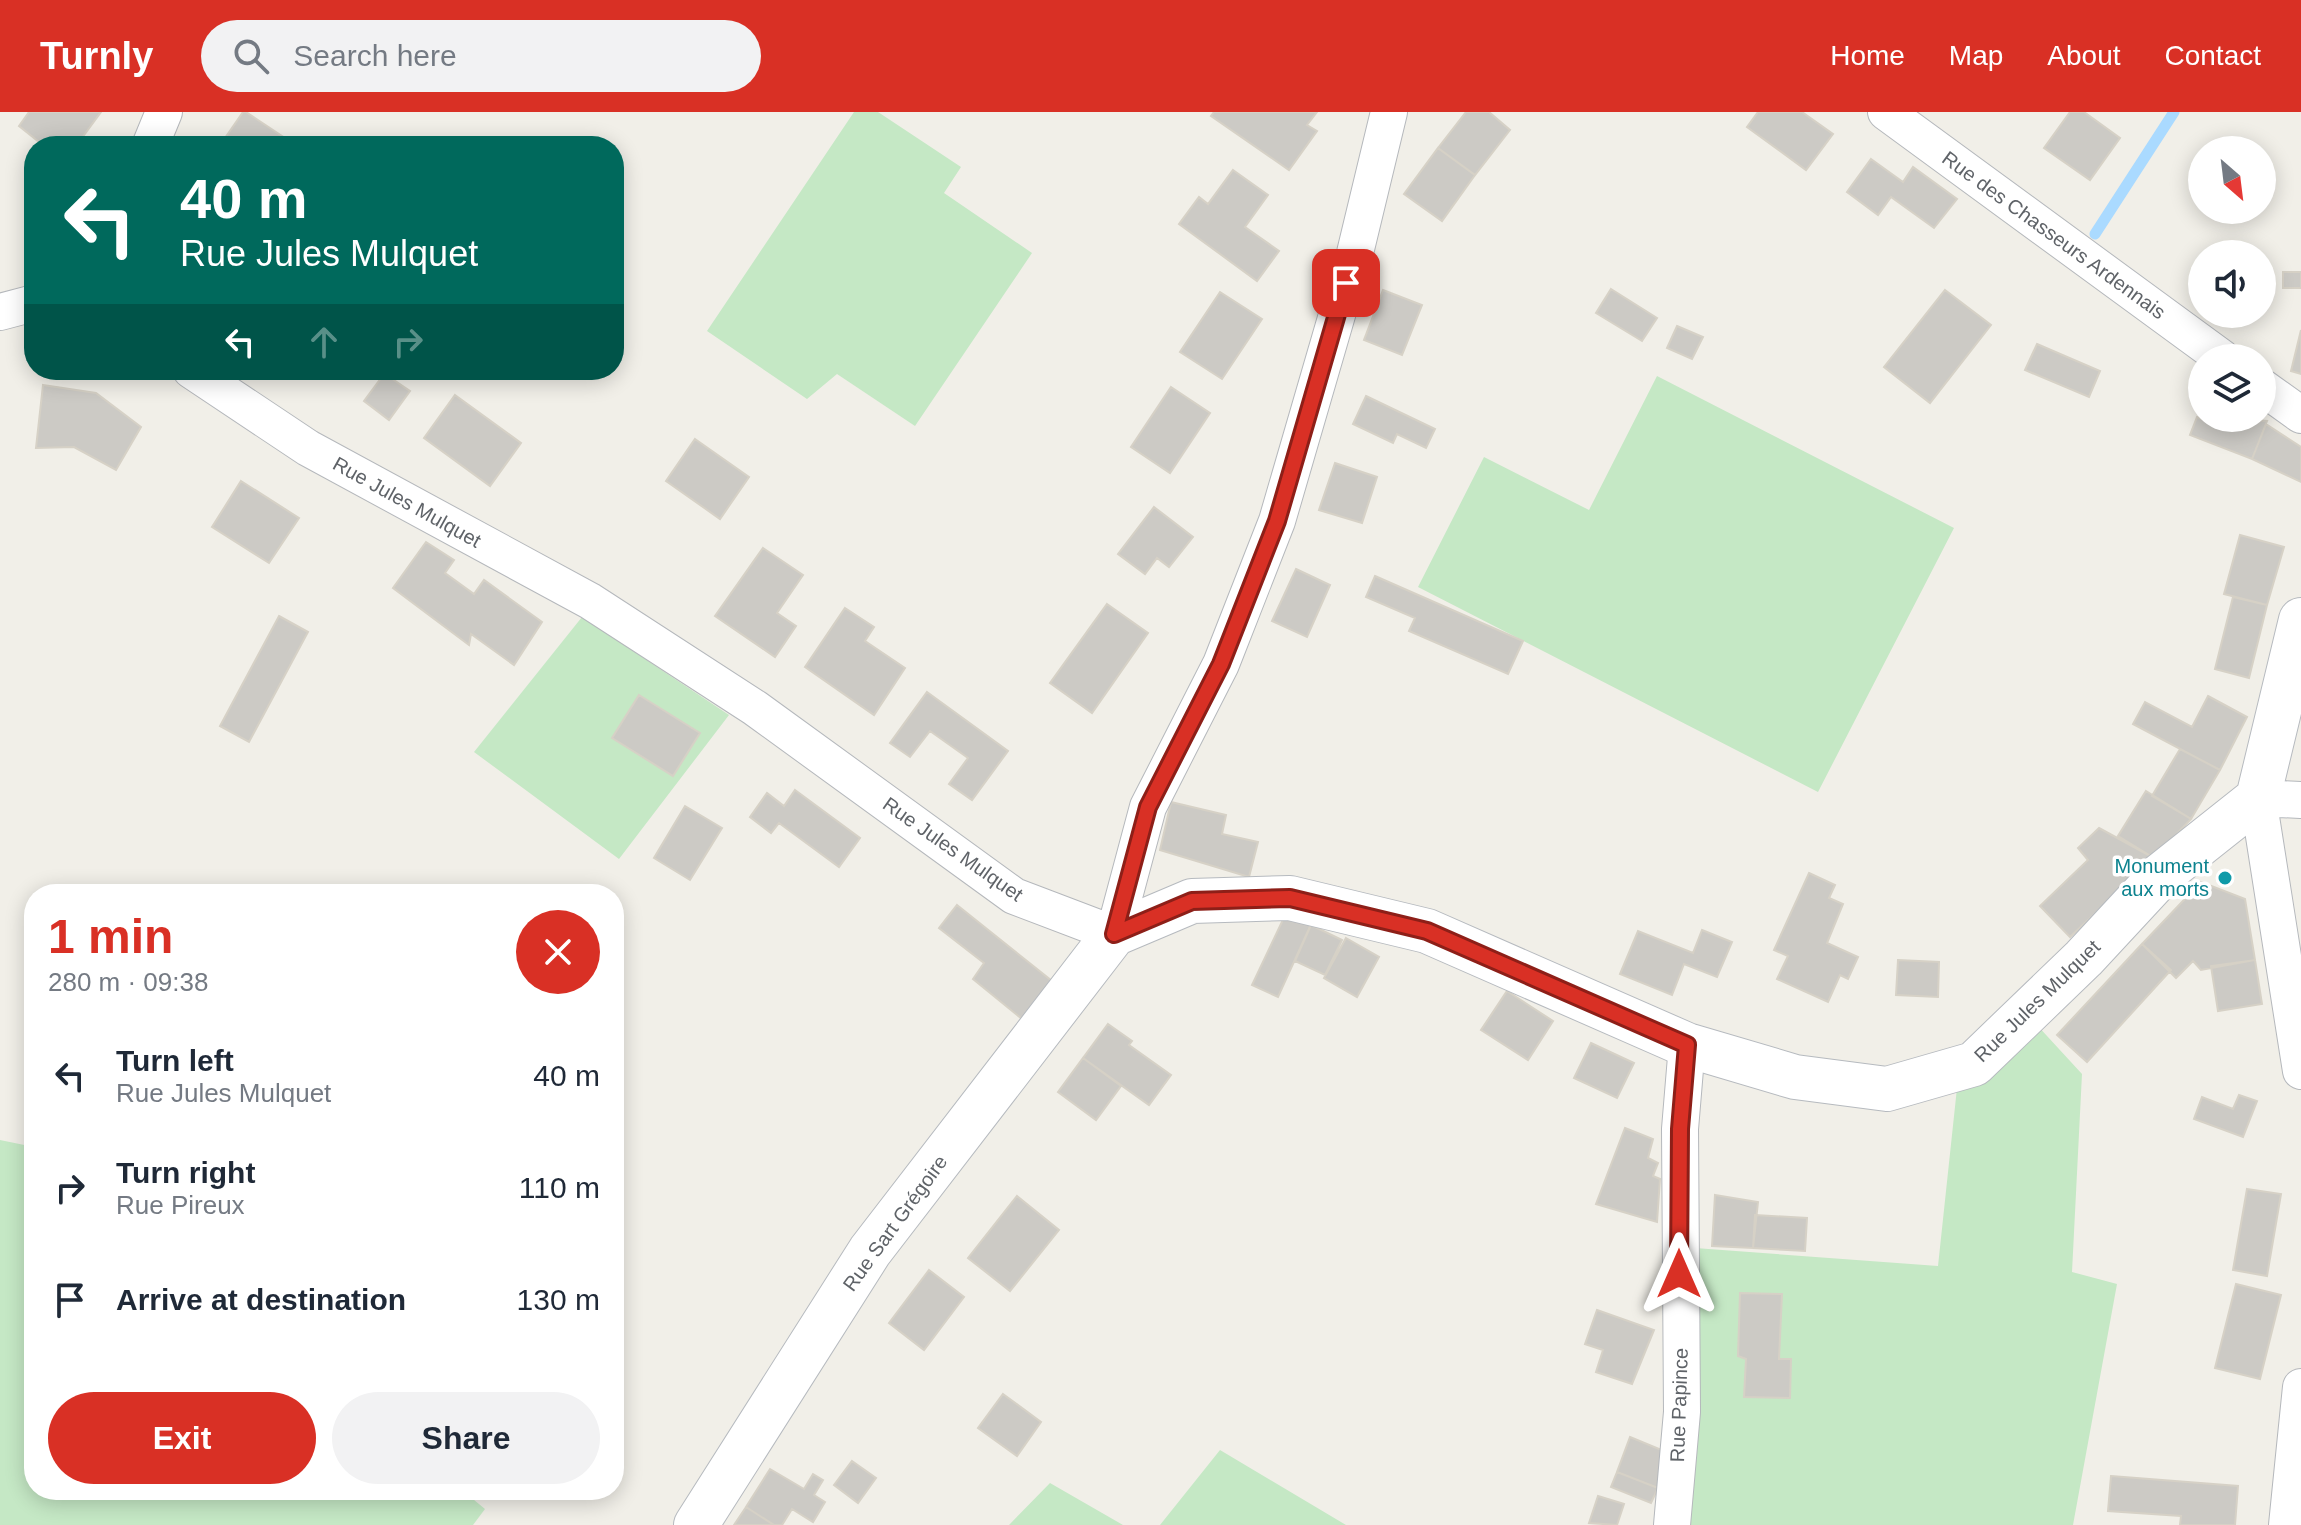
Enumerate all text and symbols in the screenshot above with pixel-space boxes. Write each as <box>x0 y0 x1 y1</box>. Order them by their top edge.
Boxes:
search box <box>201 20 761 92</box>
icon: search <box>229 34 273 78</box>
text: Turnly <box>40 35 153 77</box>
text: Search here <box>293 39 457 72</box>
text: Home <box>1830 40 1905 71</box>
text: Map <box>1949 40 2003 71</box>
text: About <box>2047 40 2121 71</box>
text: Contact <box>2165 40 2261 71</box>
north arrow <box>2188 136 2276 224</box>
map controls <box>2188 136 2276 432</box>
street label: Rue des Chasseurs Ardennais <box>1938 147 2170 323</box>
text: 40 m <box>180 167 308 230</box>
icon: left <box>48 168 152 272</box>
text: Rue Jules Mulquet <box>180 233 478 274</box>
button: sound <box>2188 240 2276 328</box>
pin <box>1312 249 1380 317</box>
icon: arrive <box>1324 261 1368 305</box>
icon: left <box>218 320 262 364</box>
icon: ahead <box>302 320 346 364</box>
icon: right <box>386 320 430 364</box>
button: layers <box>2188 344 2276 432</box>
street label: Rue Jules Mulquet <box>329 452 485 552</box>
street label: Rue Jules Mulquet <box>879 792 1028 906</box>
place label: Monument aux morts <box>2115 855 2209 900</box>
marker: Monument aux morts <box>2216 869 2234 887</box>
text: 1 min <box>48 910 173 963</box>
button: close <box>516 910 600 994</box>
street label: Rue Jules Mulquet <box>1970 935 2105 1066</box>
text: 280 m · 09:38 <box>48 967 208 997</box>
text: Turn left <box>116 1044 234 1077</box>
icon: left <box>48 1054 92 1098</box>
text: 40 m <box>533 1059 600 1092</box>
text: Rue Jules Mulquet <box>116 1078 331 1108</box>
street label: Rue Sart Grégoire <box>838 1151 952 1295</box>
text: Turn right <box>116 1156 255 1189</box>
icon: right <box>48 1166 92 1210</box>
text: 110 m <box>519 1171 600 1204</box>
text: Rue Pireux <box>116 1190 245 1220</box>
position arrow <box>1637 1232 1721 1316</box>
icon: arrive <box>48 1278 92 1322</box>
text: Arrive at destination <box>116 1283 406 1316</box>
text: 130 m <box>517 1283 600 1316</box>
street label: Rue Papince <box>1666 1347 1692 1463</box>
button: Exit <box>48 1392 316 1484</box>
button: Share <box>332 1392 600 1484</box>

